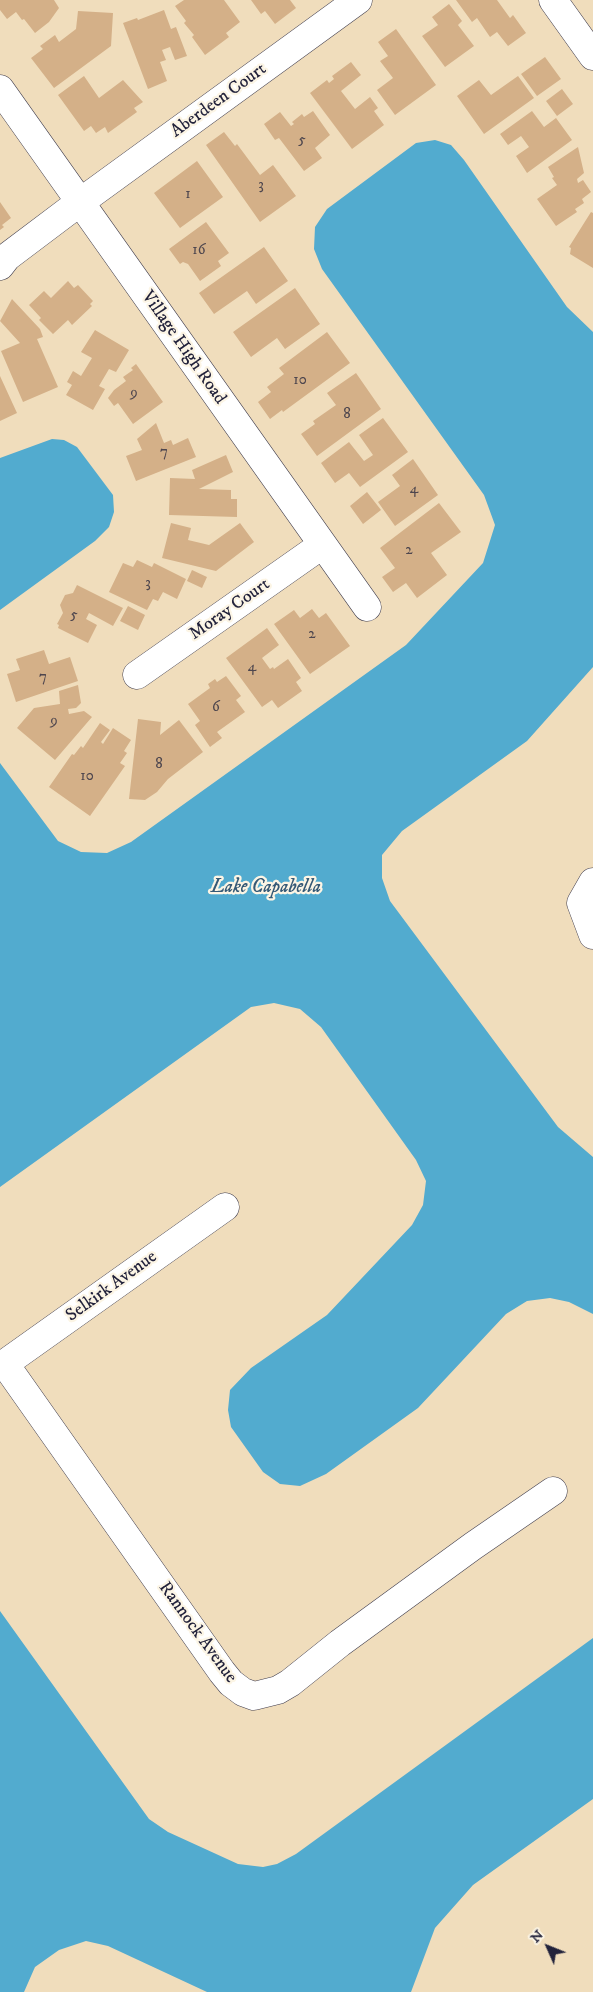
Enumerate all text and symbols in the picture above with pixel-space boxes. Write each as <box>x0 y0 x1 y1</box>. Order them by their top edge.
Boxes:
street label: Aberdeen Court <box>167 59 271 143</box>
house number: 5 <box>298 132 306 150</box>
house number: 3 <box>258 177 264 195</box>
house number: 1 <box>185 186 191 204</box>
house number: 16 <box>192 242 206 260</box>
street label: Village High Road <box>136 287 230 409</box>
house number: 10 <box>293 372 307 390</box>
house number: 9 <box>130 385 138 403</box>
house number: 8 <box>343 406 351 424</box>
house number: 7 <box>160 444 168 462</box>
house number: 4 <box>410 481 418 499</box>
house number: 2 <box>405 542 413 560</box>
street label: Moray Court <box>186 574 274 646</box>
house number: 3 <box>145 575 151 593</box>
house number: 5 <box>70 607 78 625</box>
house number: 2 <box>308 626 316 644</box>
house number: 4 <box>248 659 256 677</box>
house number: 7 <box>39 669 47 687</box>
house number: 6 <box>212 699 220 717</box>
house number: 9 <box>50 713 58 731</box>
house number: 8 <box>155 756 163 774</box>
house number: 10 <box>80 768 94 786</box>
water label: Lake Capabella <box>211 877 321 899</box>
street label: Selkirk Avenue <box>62 1247 162 1327</box>
street label: Rannock Avenue <box>153 1578 241 1688</box>
north arrow <box>523 1922 573 1972</box>
text: N <box>527 1926 548 1947</box>

